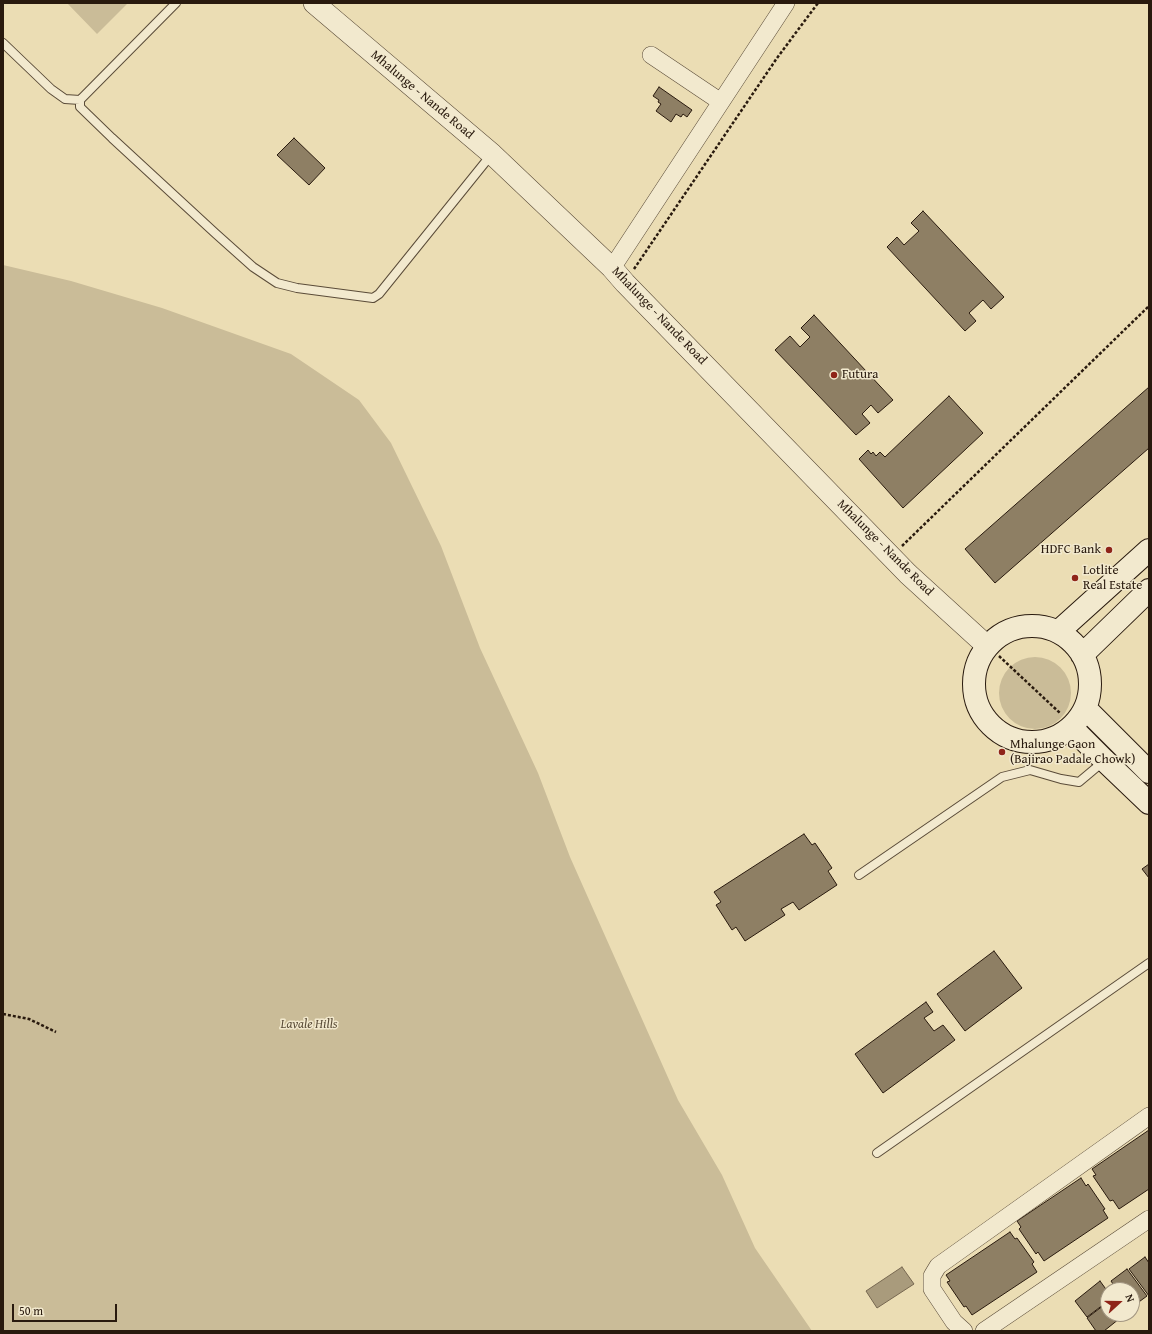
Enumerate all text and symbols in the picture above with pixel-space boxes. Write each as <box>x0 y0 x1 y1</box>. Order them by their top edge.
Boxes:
street label: Mhalunge - Nande Road <box>367 47 477 143</box>
street label: Mhalunge - Nande Road <box>608 264 710 368</box>
place label: Futura <box>842 367 878 383</box>
marker: Futura <box>829 370 839 380</box>
street label: Mhalunge - Nande Road <box>834 497 936 599</box>
place label: HDFC Bank <box>1041 542 1101 558</box>
marker: HDFC Bank <box>1104 545 1114 555</box>
place label: Lotlite Real Estate <box>1083 563 1142 594</box>
marker: Lotlite Real Estate <box>1070 573 1080 583</box>
place label: Mhalunge Gaon (Bajirao Padale Chowk) <box>1010 737 1135 768</box>
marker: Mhalunge Gaon (Bajirao Padale Chowk) <box>997 747 1007 757</box>
park label: Lavale Hills <box>280 1017 338 1033</box>
north arrow <box>1100 1282 1140 1322</box>
text: N <box>1121 1292 1139 1304</box>
scale bar <box>14 1296 119 1322</box>
text: 50 m <box>19 1302 43 1319</box>

